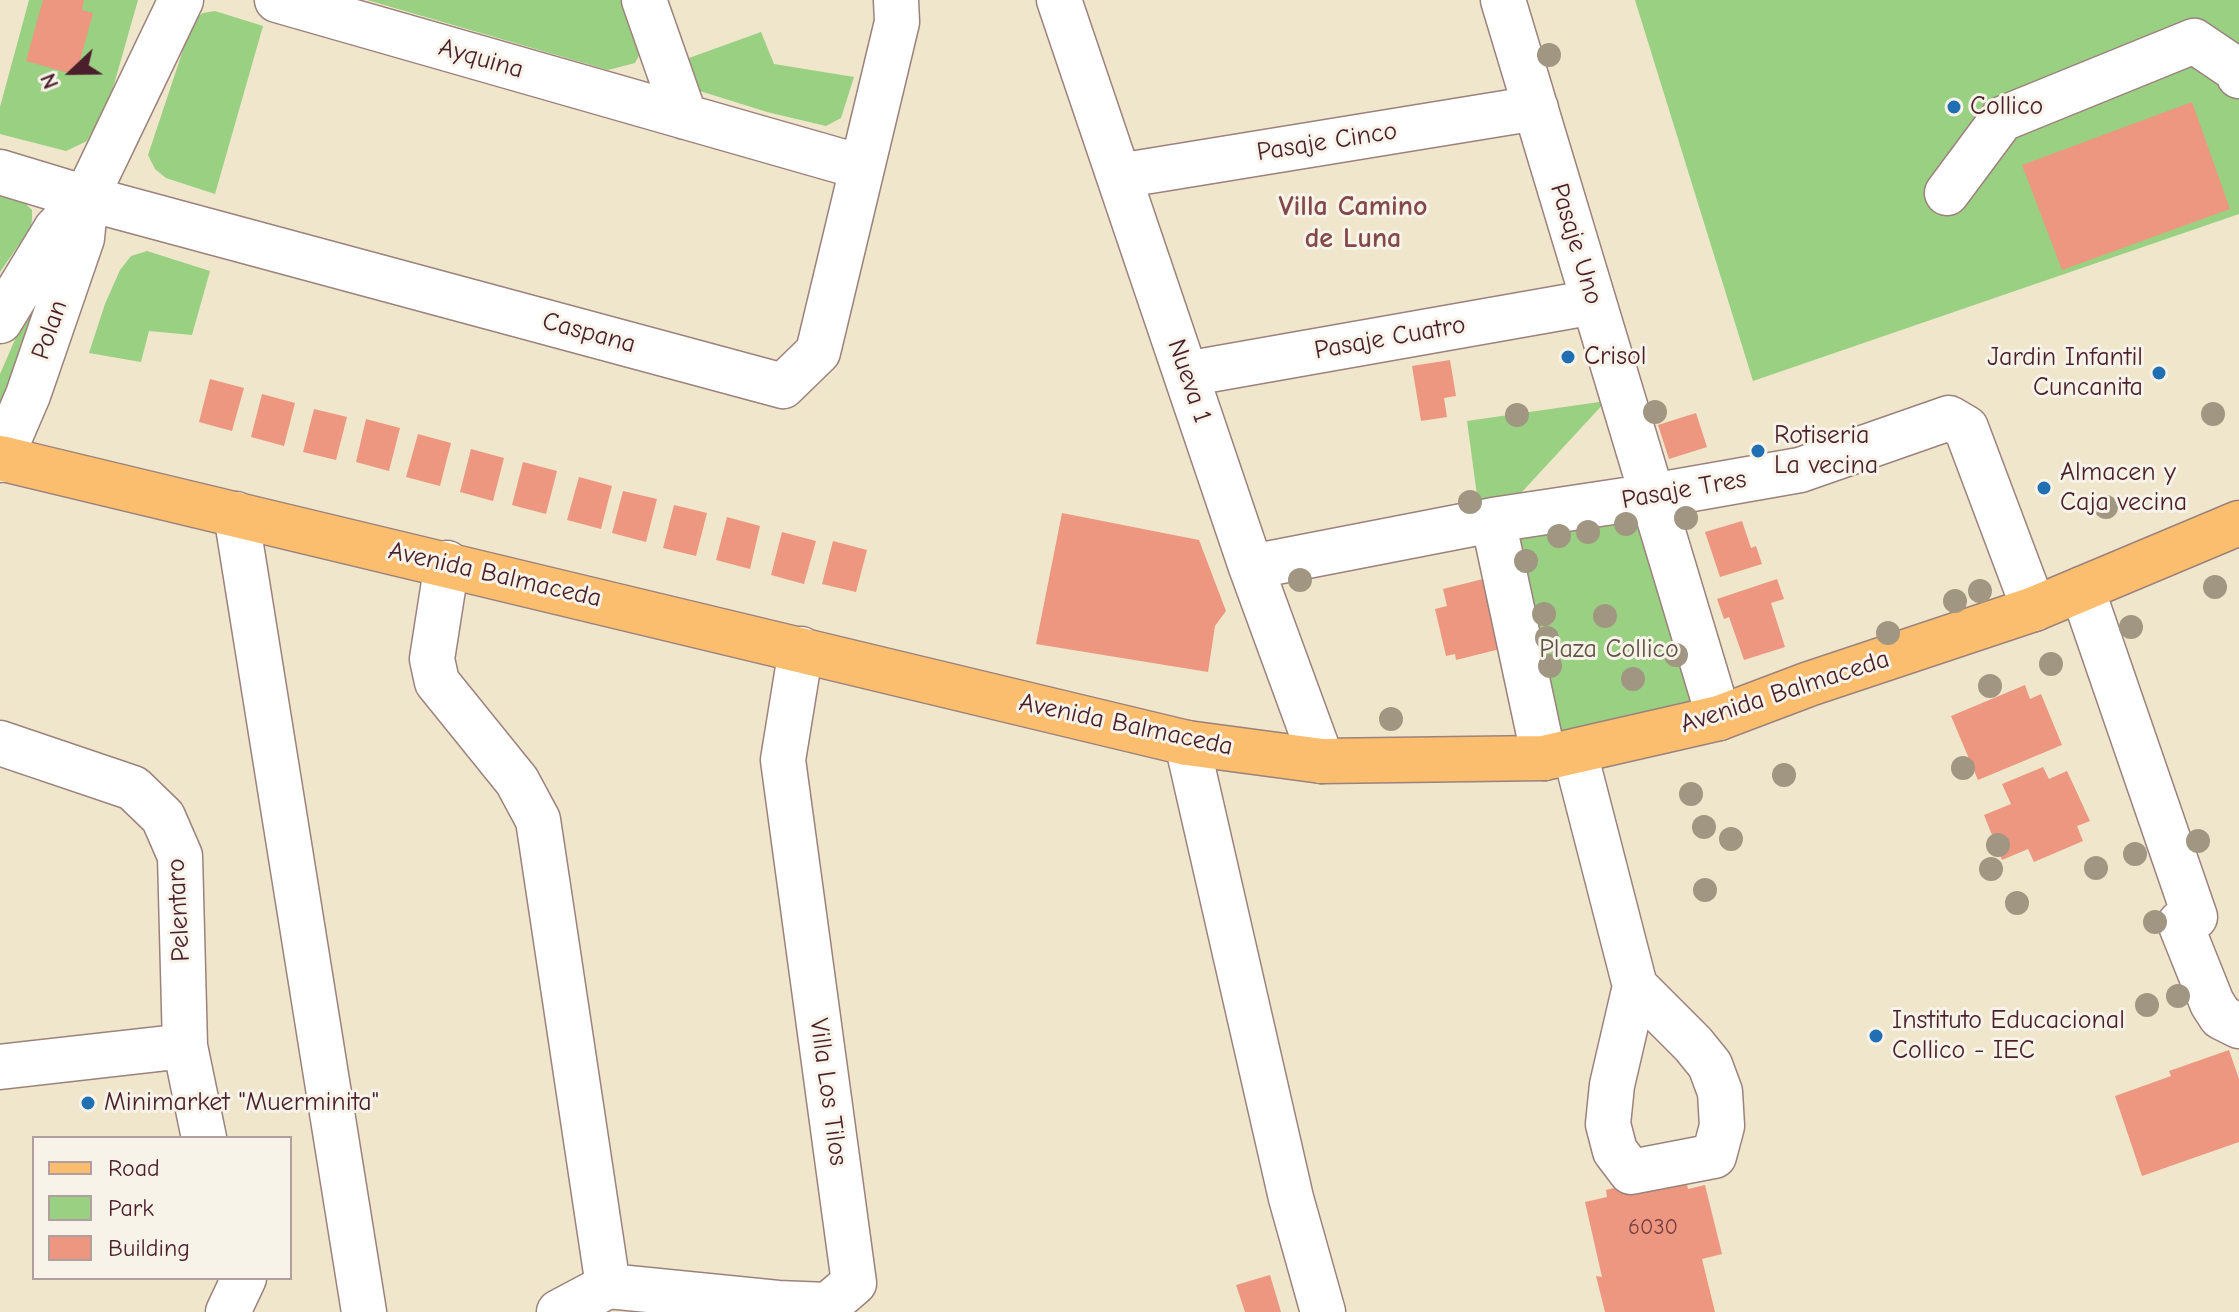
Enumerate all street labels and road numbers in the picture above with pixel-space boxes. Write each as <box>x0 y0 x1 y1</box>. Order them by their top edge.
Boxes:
street label: Ayquina <box>435 32 527 86</box>
street label: Pasaje Cinco <box>1255 116 1399 168</box>
street label: Pasaje Uno <box>1543 180 1609 308</box>
street label: Polan <box>25 296 75 364</box>
street label: Caspana <box>539 306 639 360</box>
street label: Pasaje Cuatro <box>1312 309 1468 367</box>
street label: Nueva 1 <box>1160 335 1218 427</box>
street label: Pasaje Tres <box>1619 464 1749 516</box>
street label: Avenida Balmaceda <box>386 535 604 615</box>
street label: Avenida Balmaceda <box>1677 644 1893 740</box>
street label: Avenida Balmaceda <box>1016 687 1236 763</box>
street label: Pelentaro <box>161 858 197 962</box>
street label: Villa Los Tilos <box>802 1016 854 1168</box>

